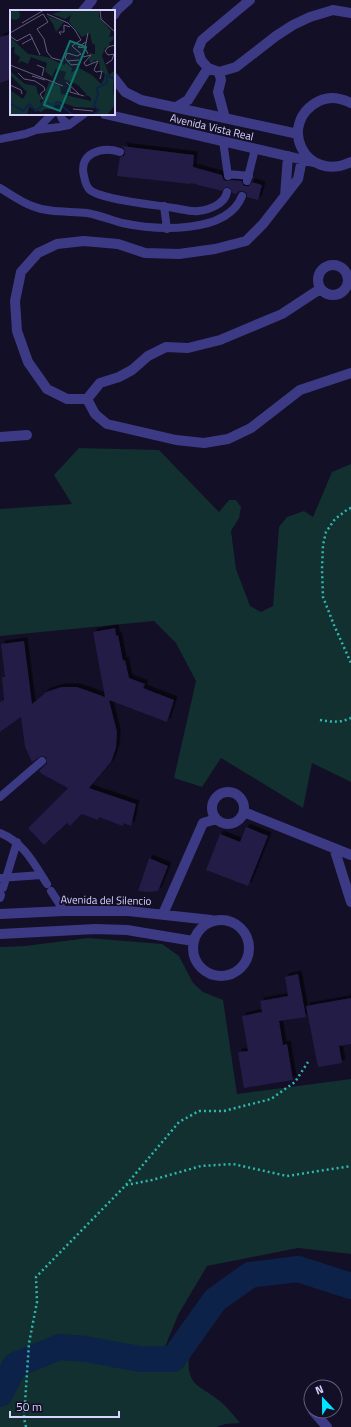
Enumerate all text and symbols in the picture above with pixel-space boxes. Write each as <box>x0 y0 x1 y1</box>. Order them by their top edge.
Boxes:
inset map <box>10 10 115 115</box>
street label: Avenida Vista Real <box>169 110 255 144</box>
street label: Avenida del Silencio <box>60 891 152 909</box>
north arrow <box>303 1379 343 1419</box>
text: N <box>313 1381 326 1399</box>
scale bar <box>10 1393 119 1419</box>
text: 50 m <box>16 1397 42 1416</box>

